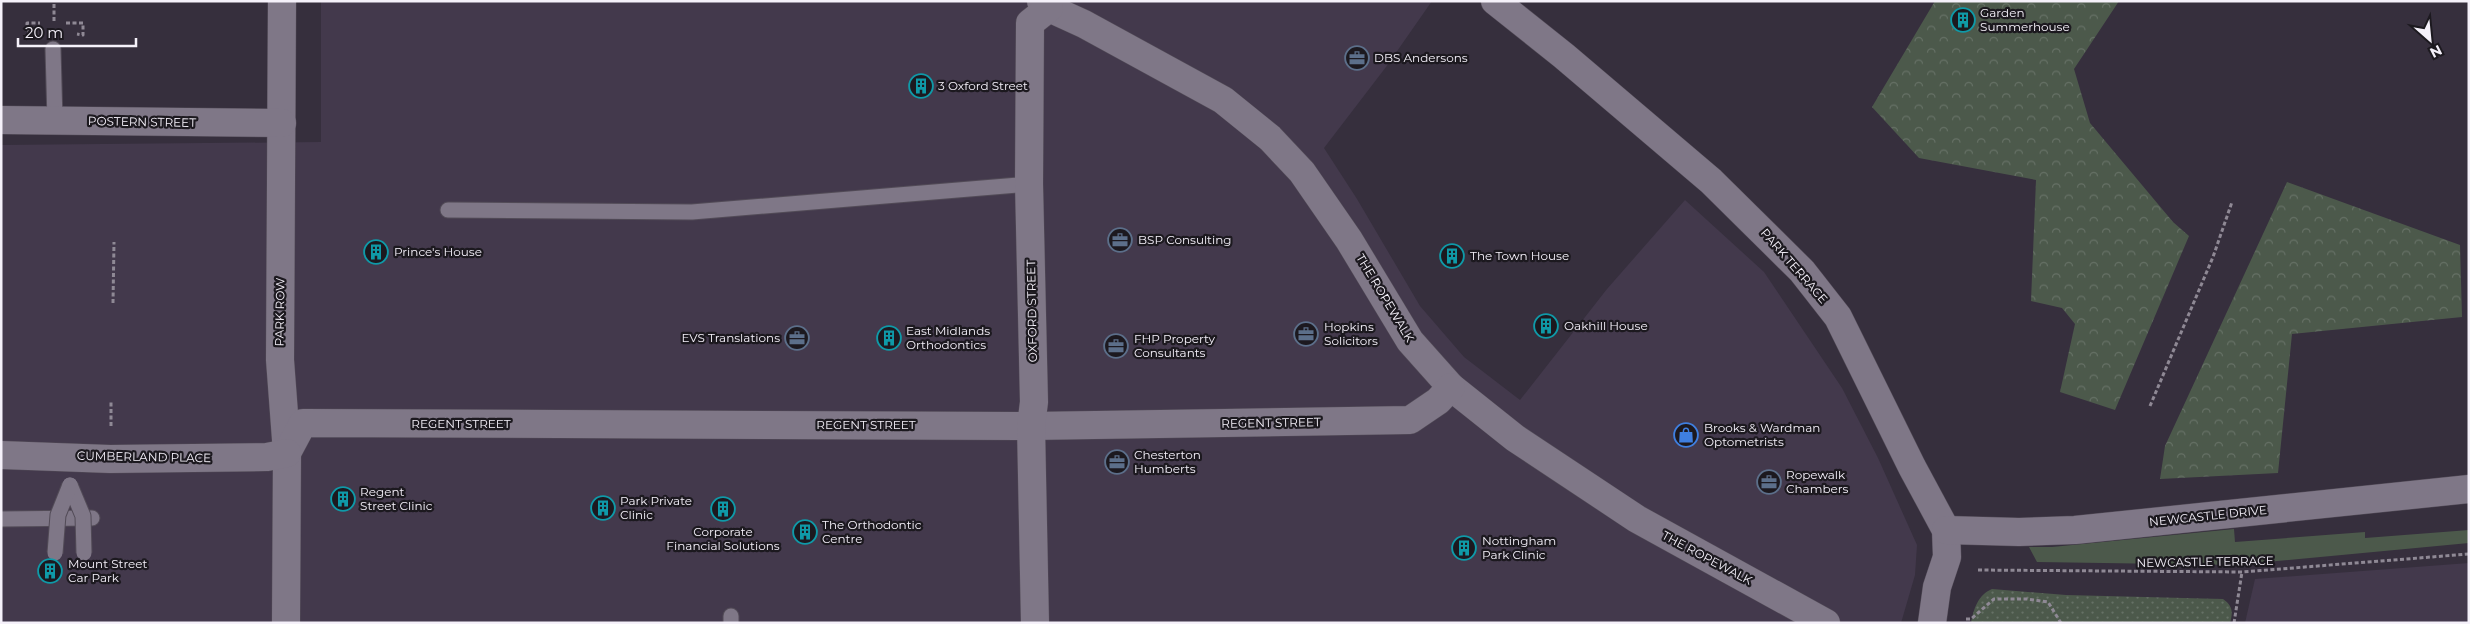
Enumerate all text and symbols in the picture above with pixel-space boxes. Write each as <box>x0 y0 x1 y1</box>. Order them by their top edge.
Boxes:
place label: Garden Summerhouse <box>1980 5 2070 34</box>
building icon: Garden Summerhouse <box>1950 7 1976 33</box>
scale bar <box>18 15 135 47</box>
north arrow <box>2405 15 2455 65</box>
text: 20 m <box>25 23 63 42</box>
text: N <box>2427 41 2445 62</box>
office icon: DBS Andersons <box>1344 45 1370 71</box>
place label: DBS Andersons <box>1374 50 1468 65</box>
building icon: 3 Oxford Street <box>908 73 934 99</box>
place label: 3 Oxford Street <box>938 78 1028 93</box>
street label: POSTERN STREET <box>88 113 196 130</box>
street label: PARK TERRACE <box>1758 225 1831 306</box>
office icon: BSP Consulting <box>1107 227 1133 253</box>
place label: BSP Consulting <box>1138 232 1232 247</box>
building icon: Prince's House <box>363 239 389 265</box>
building icon: The Town House <box>1439 243 1465 269</box>
place label: Prince's House <box>394 244 482 259</box>
place label: The Town House <box>1470 248 1569 263</box>
street label: THE ROPEWALK <box>1353 251 1418 345</box>
street label: OXFORD STREET <box>1023 260 1040 362</box>
street label: PARK ROW <box>271 277 288 347</box>
building icon: Oakhill House <box>1533 313 1559 339</box>
place label: Oakhill House <box>1564 318 1648 333</box>
place label: Hopkins Solicitors <box>1324 319 1378 348</box>
office icon: Hopkins Solicitors <box>1293 321 1319 347</box>
place label: East Midlands Orthodontics <box>906 323 990 352</box>
office icon: EVS Translations <box>784 325 810 351</box>
building icon: East Midlands Orthodontics <box>876 325 902 351</box>
place label: EVS Translations <box>681 330 780 345</box>
place label: FHP Property Consultants <box>1134 331 1215 360</box>
office icon: FHP Property Consultants <box>1103 333 1129 359</box>
street label: REGENT STREET <box>1221 414 1321 431</box>
street label: REGENT STREET <box>411 416 511 431</box>
street label: REGENT STREET <box>816 417 916 432</box>
place label: Brooks & Wardman Optometrists <box>1704 420 1820 449</box>
shop icon: Brooks & Wardman Optometrists <box>1673 422 1699 448</box>
place label: Chesterton Humberts <box>1134 447 1201 476</box>
street label: CUMBERLAND PLACE <box>77 448 211 465</box>
office icon: Chesterton Humberts <box>1104 449 1130 475</box>
place label: Ropewalk Chambers <box>1786 467 1849 496</box>
office icon: Ropewalk Chambers <box>1756 469 1782 495</box>
place label: Regent Street Clinic <box>360 484 433 513</box>
building icon: Regent Street Clinic <box>330 486 356 512</box>
place label: Park Private Clinic <box>620 493 692 522</box>
building icon: Park Private Clinic <box>590 495 616 521</box>
building icon: Corporate Financial Solutions <box>710 496 736 522</box>
street label: NEWCASTLE DRIVE <box>2148 502 2268 529</box>
place label: The Orthodontic Centre <box>822 517 922 546</box>
building icon: The Orthodontic Centre <box>792 519 818 545</box>
place label: Corporate Financial Solutions <box>666 524 780 553</box>
street label: THE ROPEWALK <box>1660 527 1755 588</box>
place label: Nottingham Park Clinic <box>1482 533 1556 562</box>
building icon: Nottingham Park Clinic <box>1451 535 1477 561</box>
street label: NEWCASTLE TERRACE <box>2136 553 2274 570</box>
place label: Mount Street Car Park <box>68 556 148 585</box>
building icon: Mount Street Car Park <box>37 558 63 584</box>

